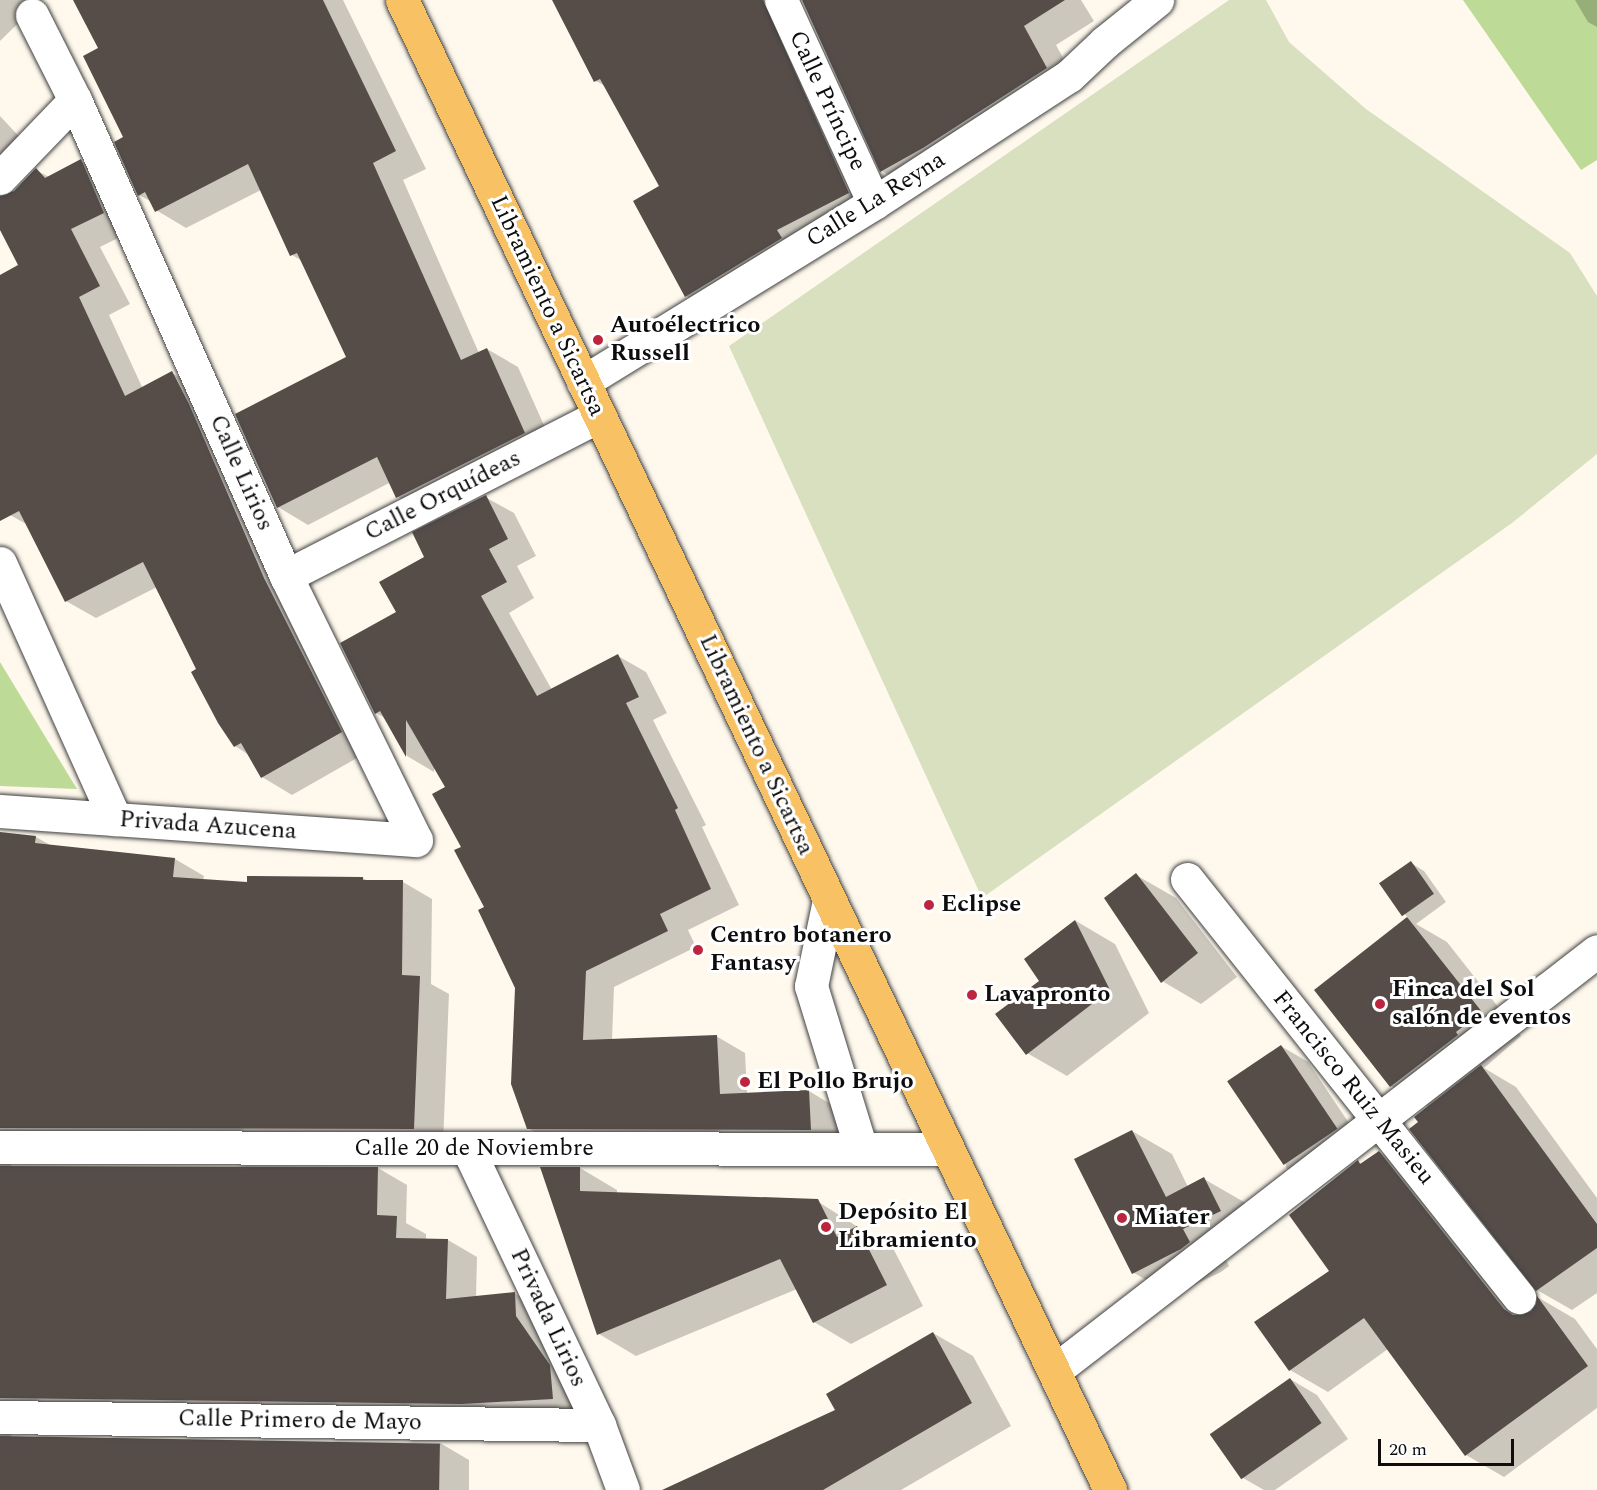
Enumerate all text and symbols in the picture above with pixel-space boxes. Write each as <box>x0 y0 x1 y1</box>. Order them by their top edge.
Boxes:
street label: Calle Príncipe <box>782 26 872 176</box>
street label: Calle La Reyna <box>801 146 951 254</box>
street label: Libramiento a Sicartsa <box>483 191 611 421</box>
place label: Autoélectrico Russell <box>610 312 760 368</box>
marker: Autoélectrico Russell <box>591 333 605 347</box>
street label: Calle Lirios <box>203 411 279 535</box>
street label: Calle Orquídeas <box>360 444 526 548</box>
street label: Libramiento a Sicartsa <box>692 630 820 860</box>
street label: Privada Azucena <box>118 805 298 847</box>
place label: Eclipse <box>941 891 1021 919</box>
marker: Eclipse <box>922 898 936 912</box>
place label: Centro botanero Fantasy <box>710 922 892 978</box>
marker: Centro botanero Fantasy <box>691 943 705 957</box>
place label: Finca del Sol salón de eventos <box>1392 976 1571 1032</box>
place label: Lavapronto <box>984 981 1110 1009</box>
street label: Francisco Ruiz Masieu <box>1266 985 1440 1191</box>
marker: Lavapronto <box>965 988 979 1002</box>
marker: Finca del Sol salón de eventos <box>1373 997 1387 1011</box>
place label: El Pollo Brujo <box>757 1068 914 1096</box>
marker: El Pollo Brujo <box>738 1075 752 1089</box>
street label: Calle 20 de Noviembre <box>354 1135 594 1163</box>
place label: Depósito El Libramiento <box>838 1199 977 1255</box>
place label: Miater <box>1134 1204 1209 1232</box>
marker: Miater <box>1115 1211 1129 1225</box>
marker: Depósito El Libramiento <box>819 1220 833 1234</box>
street label: Privada Lirios <box>503 1244 593 1392</box>
street label: Calle Primero de Mayo <box>178 1404 422 1438</box>
scale bar <box>1381 1427 1518 1465</box>
text: 20 m <box>1389 1436 1427 1463</box>

